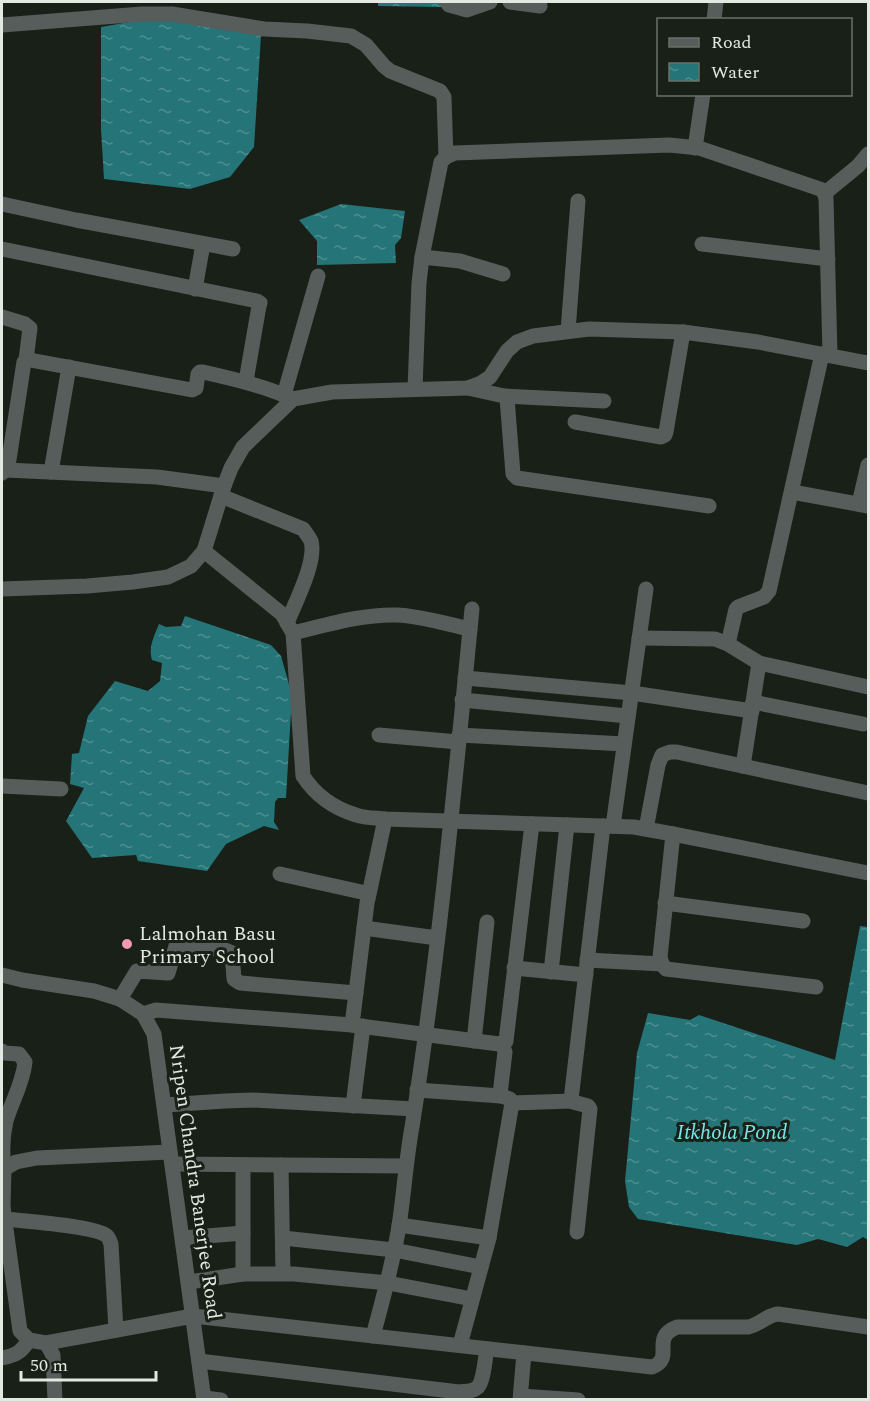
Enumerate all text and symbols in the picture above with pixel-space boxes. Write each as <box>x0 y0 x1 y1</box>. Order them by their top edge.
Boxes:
legend <box>657 18 852 96</box>
text: Road <box>711 29 752 56</box>
text: Water <box>711 59 759 86</box>
place label: Lalmohan Basu Primary School <box>139 919 276 972</box>
marker: Lalmohan Basu Primary School <box>120 937 134 951</box>
street label: Nripen Chandra Banerjee Road <box>161 1043 229 1322</box>
water label: Itkhola Pond <box>677 1117 788 1149</box>
scale bar <box>21 1344 156 1382</box>
text: 50 m <box>30 1352 68 1379</box>

